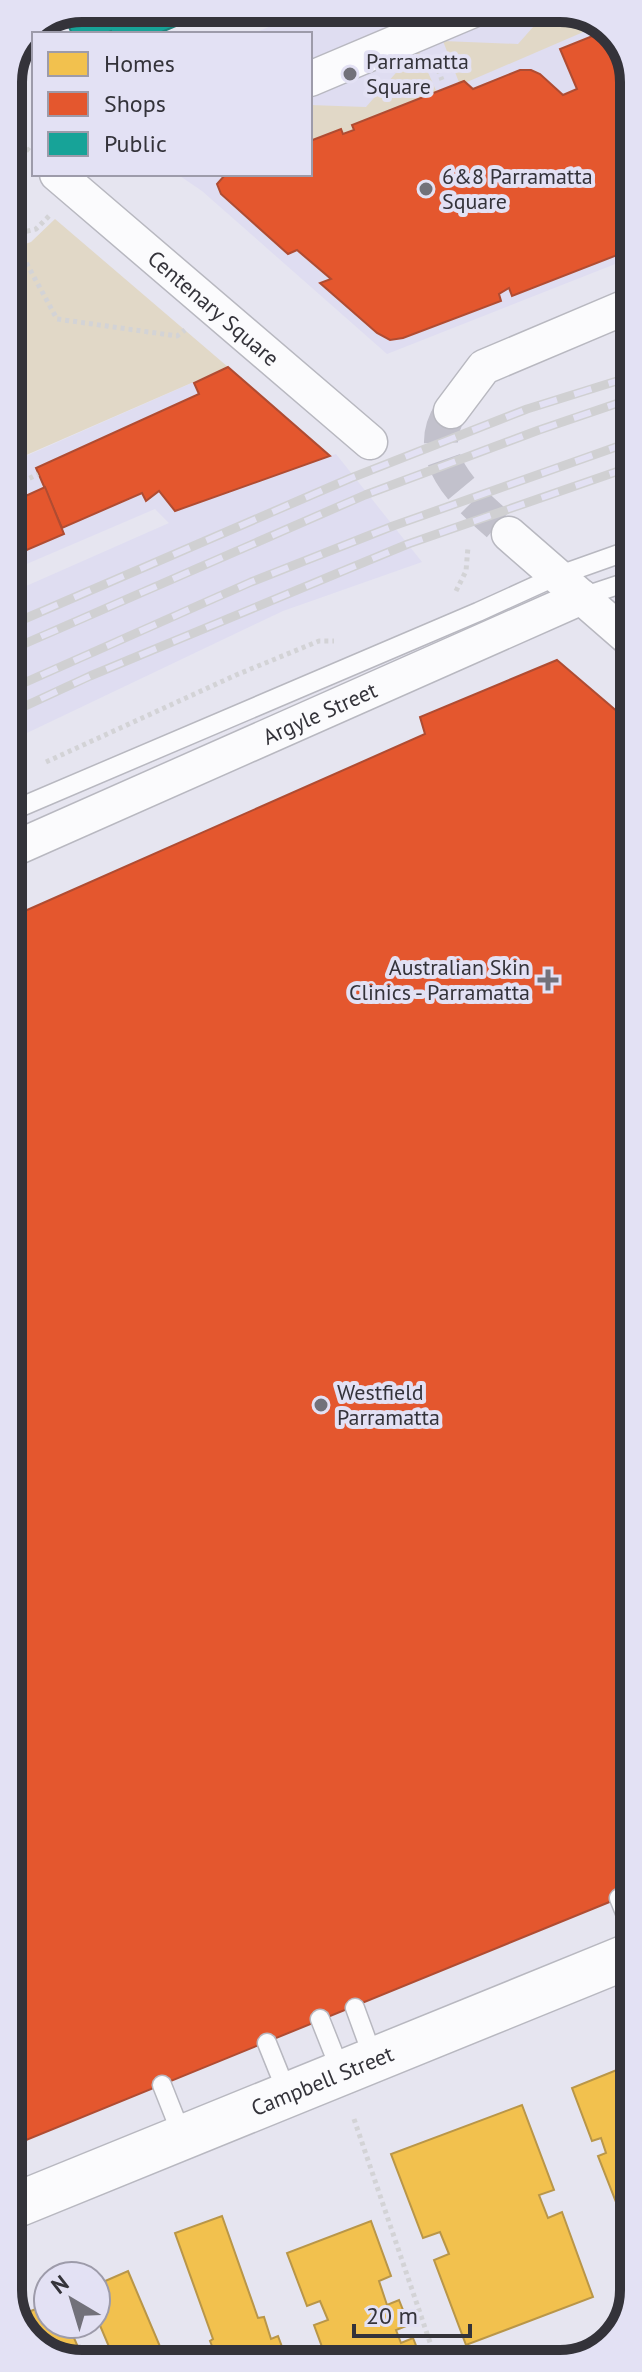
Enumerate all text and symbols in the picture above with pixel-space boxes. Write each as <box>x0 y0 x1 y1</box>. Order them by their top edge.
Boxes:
legend <box>32 32 312 176</box>
place label: Parramatta Square <box>366 47 469 100</box>
text: Homes <box>104 48 175 79</box>
marker: Parramatta Square <box>341 65 359 83</box>
text: Shops <box>104 88 166 119</box>
text: Public <box>104 128 167 159</box>
place label: 6&8 Parramatta Square <box>442 162 593 215</box>
marker: 6&8 Parramatta Square <box>417 180 435 198</box>
street label: Centenary Square <box>142 244 285 372</box>
street label: Argyle Street <box>258 675 382 751</box>
place label: Australian Skin Clinics - Parramatta <box>349 953 530 1006</box>
marker: Australian Skin Clinics - Parramatta <box>537 969 559 991</box>
place label: Westfield Parramatta <box>337 1378 440 1431</box>
marker: Westfield Parramatta <box>312 1396 330 1414</box>
street label: Campbell Street <box>247 2039 398 2122</box>
north arrow <box>32 2260 112 2340</box>
text: N <box>45 2269 74 2300</box>
scale bar <box>354 2288 470 2338</box>
text: 20 m <box>366 2300 418 2331</box>

